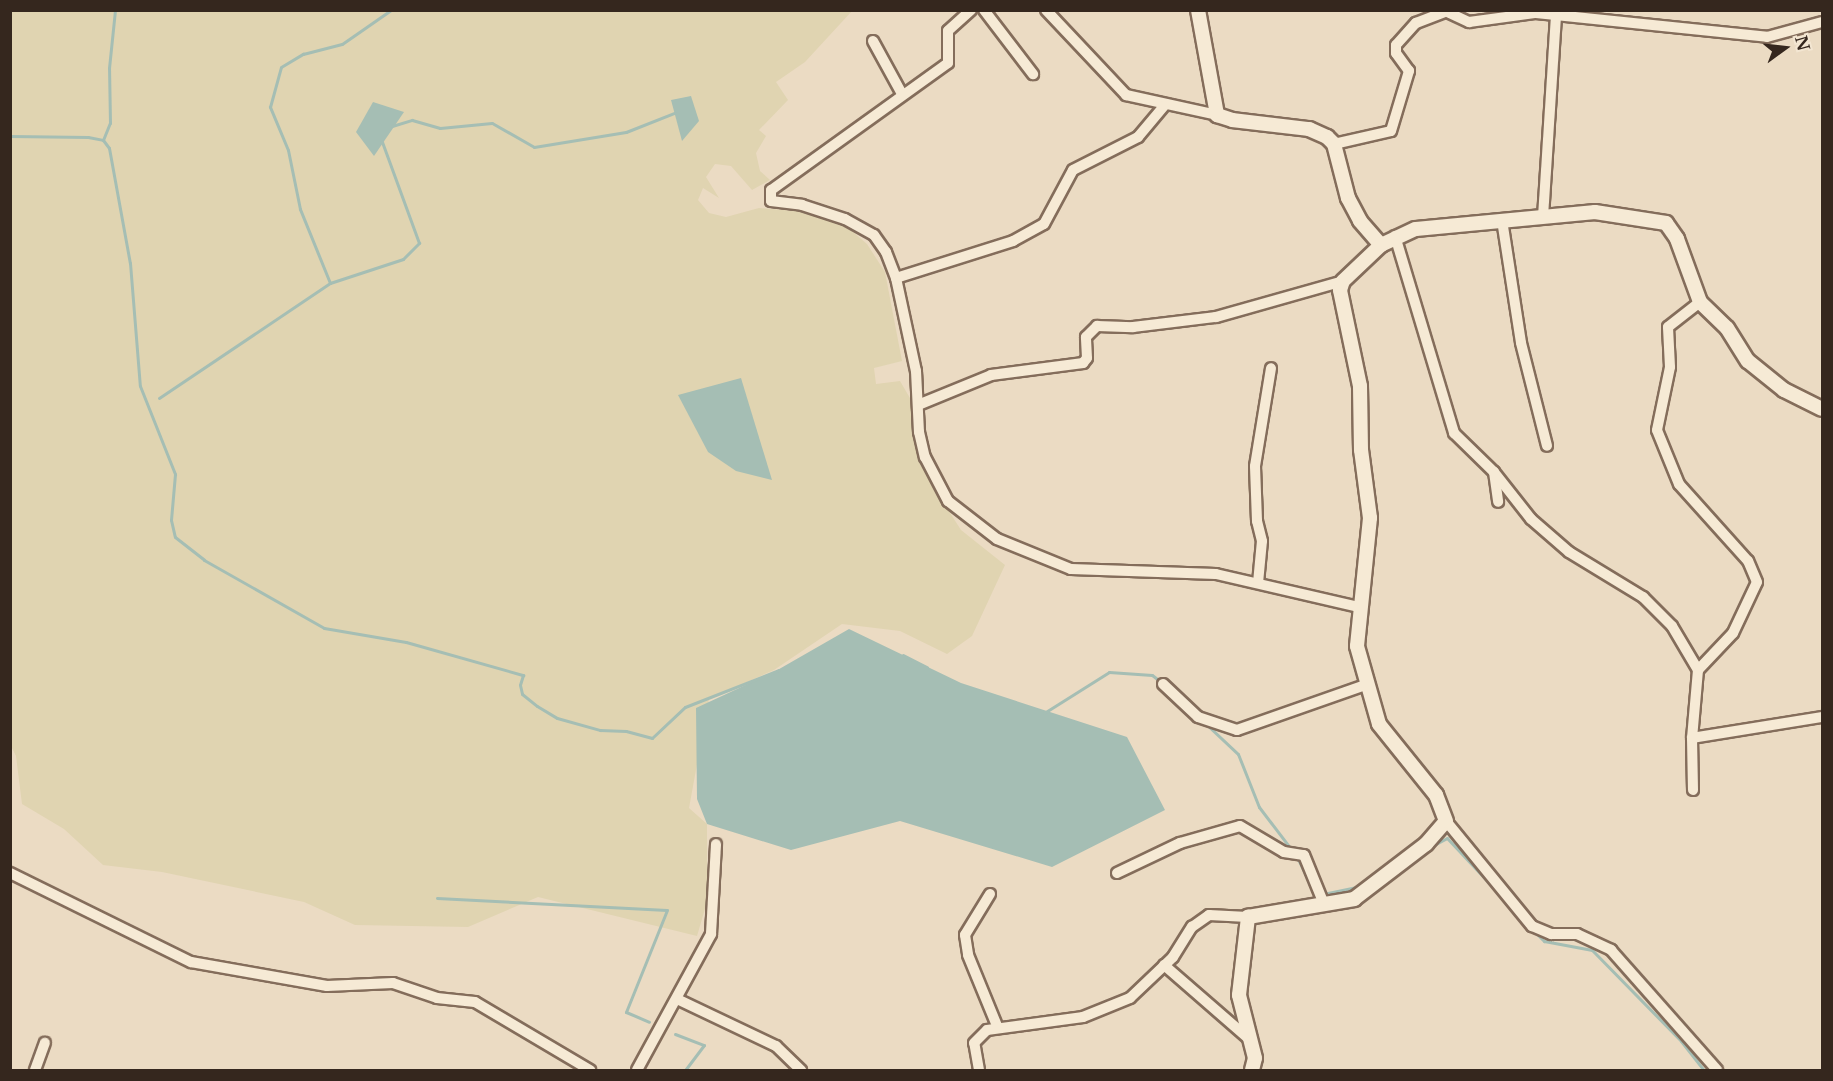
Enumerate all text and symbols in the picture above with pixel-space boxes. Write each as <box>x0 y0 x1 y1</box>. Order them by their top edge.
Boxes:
north arrow <box>1755 18 1815 78</box>
text: N <box>1791 33 1814 53</box>

